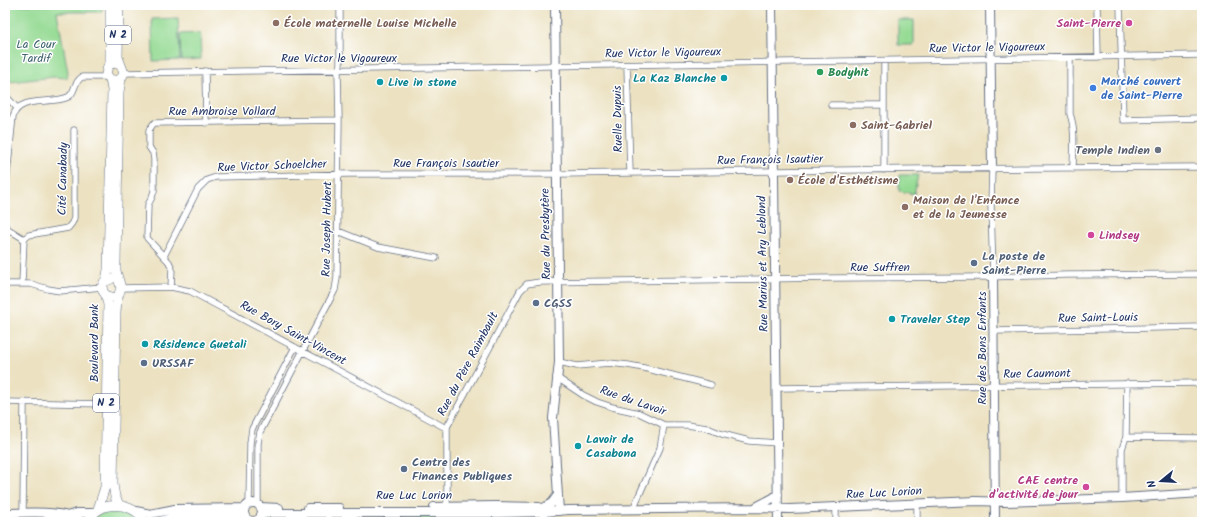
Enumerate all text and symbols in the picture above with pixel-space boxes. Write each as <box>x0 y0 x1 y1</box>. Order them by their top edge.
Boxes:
place label: École maternelle Louise Michelle <box>284 14 457 33</box>
place label: Saint-Pierre <box>1057 14 1121 33</box>
marker: École maternelle Louise Michelle <box>271 18 281 28</box>
marker: Saint-Pierre <box>1124 18 1134 28</box>
road number: N 2 <box>105 26 131 44</box>
park label: La Cour Tardif <box>16 35 57 68</box>
street label: Rue Victor le Vigoureux <box>929 37 1046 59</box>
street label: Rue Victor le Vigoureux <box>605 42 722 64</box>
street label: Rue Victor le Vigoureux <box>281 49 398 68</box>
place label: Bodyhit <box>828 63 870 82</box>
marker: Bodyhit <box>815 67 825 77</box>
place label: La Kaz Blanche <box>633 69 716 88</box>
place label: Marché couvert de Saint-Pierre <box>1101 72 1182 105</box>
place label: Live in stone <box>388 73 457 92</box>
marker: La Kaz Blanche <box>719 73 729 83</box>
marker: Live in stone <box>375 77 385 87</box>
marker: Marché couvert de Saint-Pierre <box>1088 83 1098 93</box>
street label: Ruelle Dupuis <box>608 85 628 153</box>
street label: Rue Ambroise Vollard <box>168 102 277 121</box>
place label: Saint-Gabriel <box>861 116 933 135</box>
marker: Saint-Gabriel <box>848 120 858 130</box>
place label: Temple Indien <box>1075 141 1150 160</box>
street label: Cité Canabady <box>53 142 73 216</box>
marker: Temple Indien <box>1153 145 1163 155</box>
street label: Rue François Isautier <box>717 150 824 170</box>
street label: Rue François Isautier <box>393 154 500 173</box>
street label: Rue Victor Schoelcher <box>217 155 328 177</box>
place label: École d'Esthétisme <box>798 171 899 190</box>
marker: École d'Esthétisme <box>785 175 795 185</box>
street label: Rue Joseph Hubert <box>317 181 337 277</box>
street label: Rue du Presbytère <box>536 187 556 280</box>
place label: Maison de l'Enfance et de la Jeunesse <box>913 191 1020 224</box>
street label: Rue Marius et Ary Leblond <box>752 195 774 332</box>
marker: Maison de l'Enfance et de la Jeunesse <box>900 202 910 212</box>
place label: Lindsey <box>1099 226 1140 245</box>
marker: Lindsey <box>1086 230 1096 240</box>
place label: La poste de Saint-Pierre <box>982 247 1047 280</box>
street label: Rue Suffren <box>850 258 910 277</box>
marker: La poste de Saint-Pierre <box>969 258 979 268</box>
street label: Rue des Bons Enfants <box>973 291 992 405</box>
place label: CGSS <box>544 294 572 313</box>
street label: Rue Bory Saint-Vincent <box>236 296 350 370</box>
marker: CGSS <box>531 298 541 308</box>
street label: Boulevard Bank <box>85 304 104 382</box>
street label: Rue du Père Raimbault <box>432 308 504 420</box>
street label: Rue Saint-Louis <box>1058 308 1138 328</box>
place label: Traveler Step <box>900 310 971 329</box>
marker: Traveler Step <box>887 314 897 324</box>
place label: Résidence Guetali <box>153 335 247 354</box>
marker: Résidence Guetali <box>140 339 150 349</box>
place label: URSSAF <box>152 354 195 373</box>
marker: URSSAF <box>139 358 149 368</box>
street label: Rue Caumont <box>1003 364 1071 384</box>
street label: Rue du Lavoir <box>597 381 670 422</box>
road number: N 2 <box>93 394 119 412</box>
place label: Lavoir de Casabona <box>586 430 636 463</box>
marker: Lavoir de Casabona <box>573 441 583 451</box>
place label: Centre des Finances Publiques <box>412 453 512 486</box>
north arrow <box>1141 461 1181 501</box>
marker: Centre des Finances Publiques <box>399 464 409 474</box>
place label: CAE centre d'activité de jour <box>989 471 1079 504</box>
text: N <box>1143 478 1162 490</box>
street label: Rue Luc Lorion <box>845 482 923 504</box>
marker: CAE centre d'activité de jour <box>1081 482 1091 492</box>
street label: Rue Luc Lorion <box>376 486 452 505</box>

